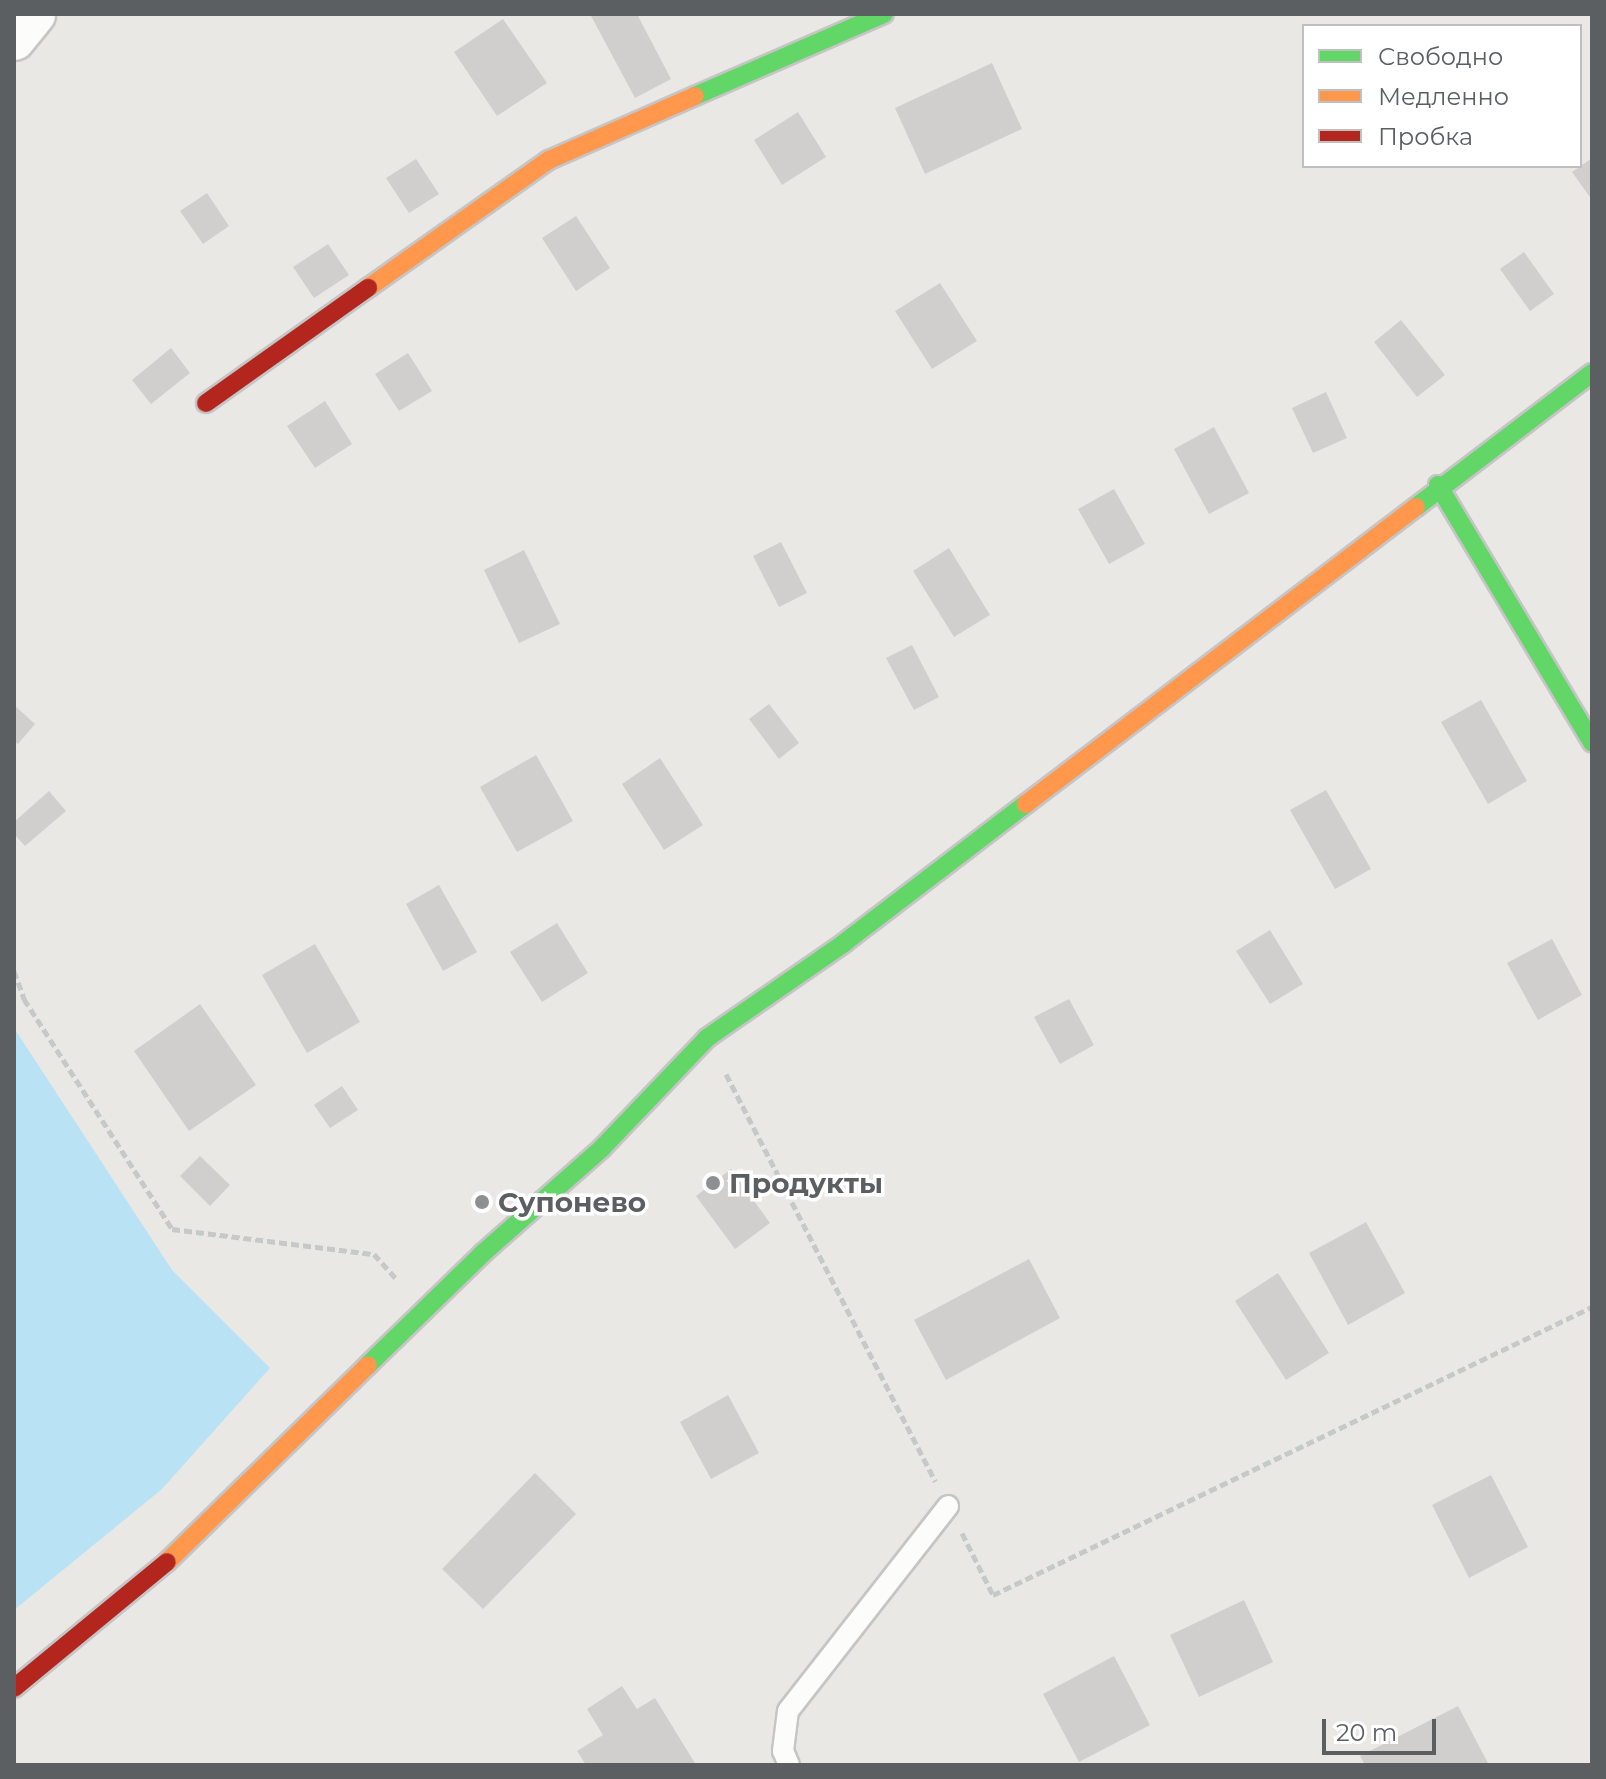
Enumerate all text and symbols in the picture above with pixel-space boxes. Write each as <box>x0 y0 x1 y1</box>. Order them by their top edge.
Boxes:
legend <box>1302 24 1582 168</box>
text: Свободно <box>1378 42 1503 71</box>
text: Медленно <box>1378 82 1509 111</box>
text: Пробка <box>1378 122 1473 151</box>
place label: Продукты <box>729 1166 883 1200</box>
marker: Продукты <box>704 1174 722 1192</box>
place label: Супонево <box>498 1185 646 1219</box>
marker: Супонево <box>473 1193 491 1211</box>
scale bar <box>1326 1703 1440 1753</box>
text: 20 m <box>1336 1718 1397 1747</box>

